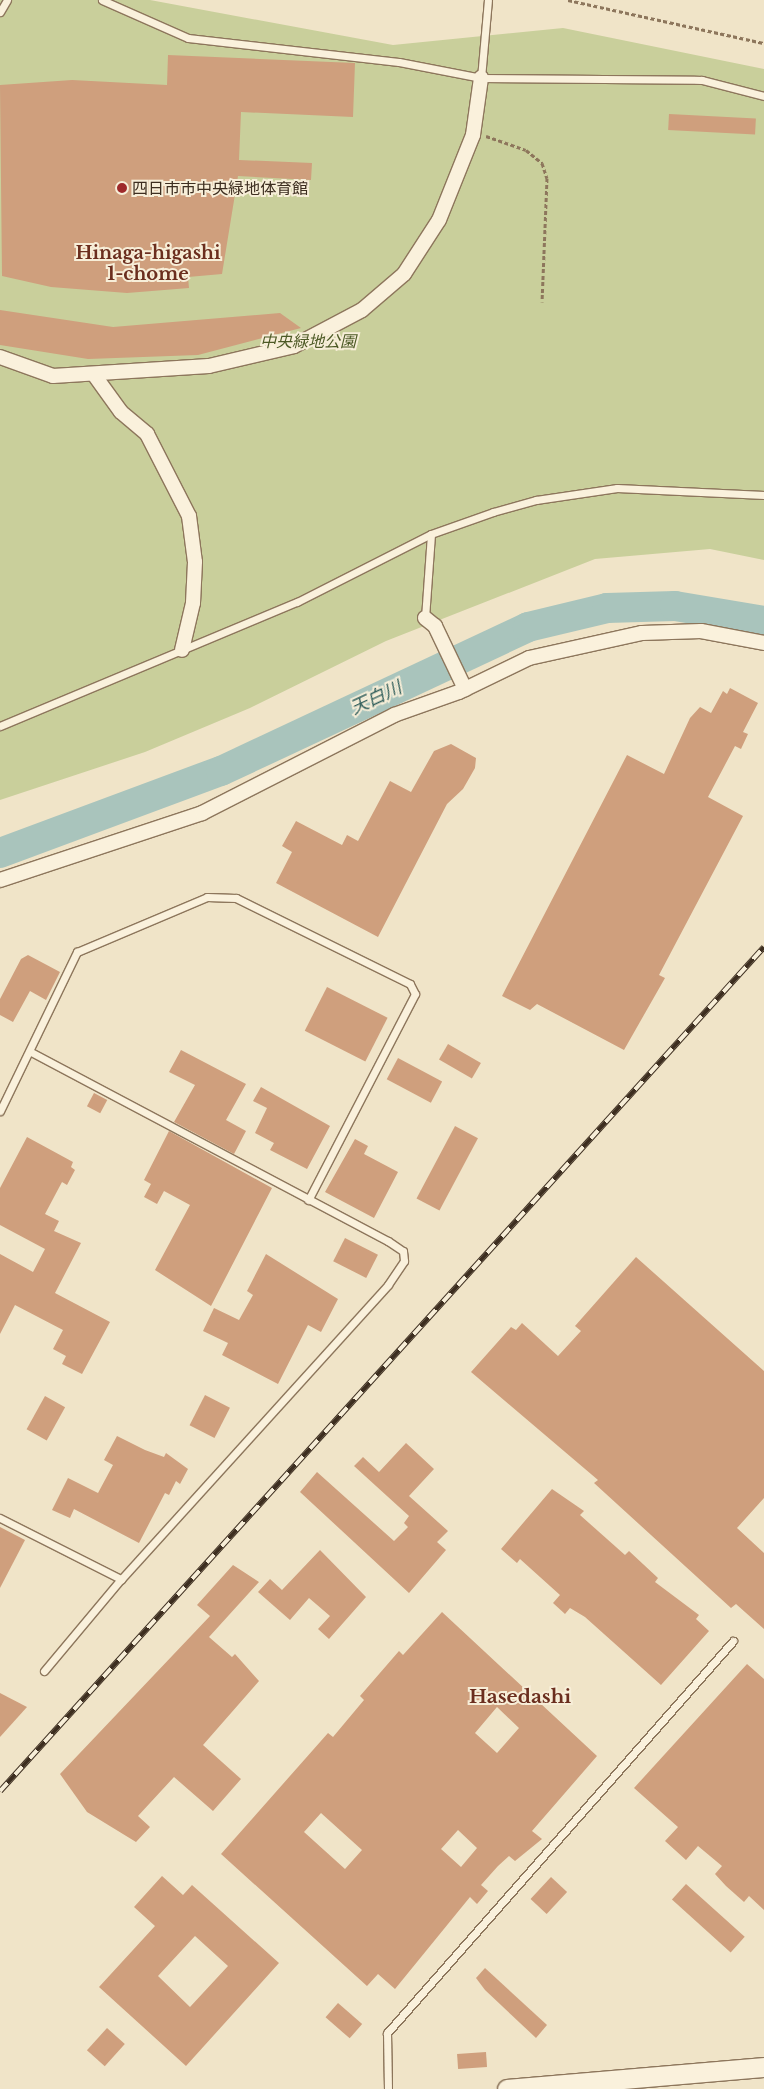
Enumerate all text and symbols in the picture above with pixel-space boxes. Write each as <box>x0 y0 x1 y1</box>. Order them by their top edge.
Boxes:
place label: 四日市市中央緑地体育館 <box>132 178 308 198</box>
marker: 四日市市中央緑地体育館 <box>116 182 128 194</box>
district label: Hinaga-higashi 1-chome <box>76 243 220 286</box>
park label: 中央緑地公園 <box>260 331 356 351</box>
water label: 天白川 <box>347 677 405 719</box>
district label: Hasedashi <box>469 1686 571 1708</box>

